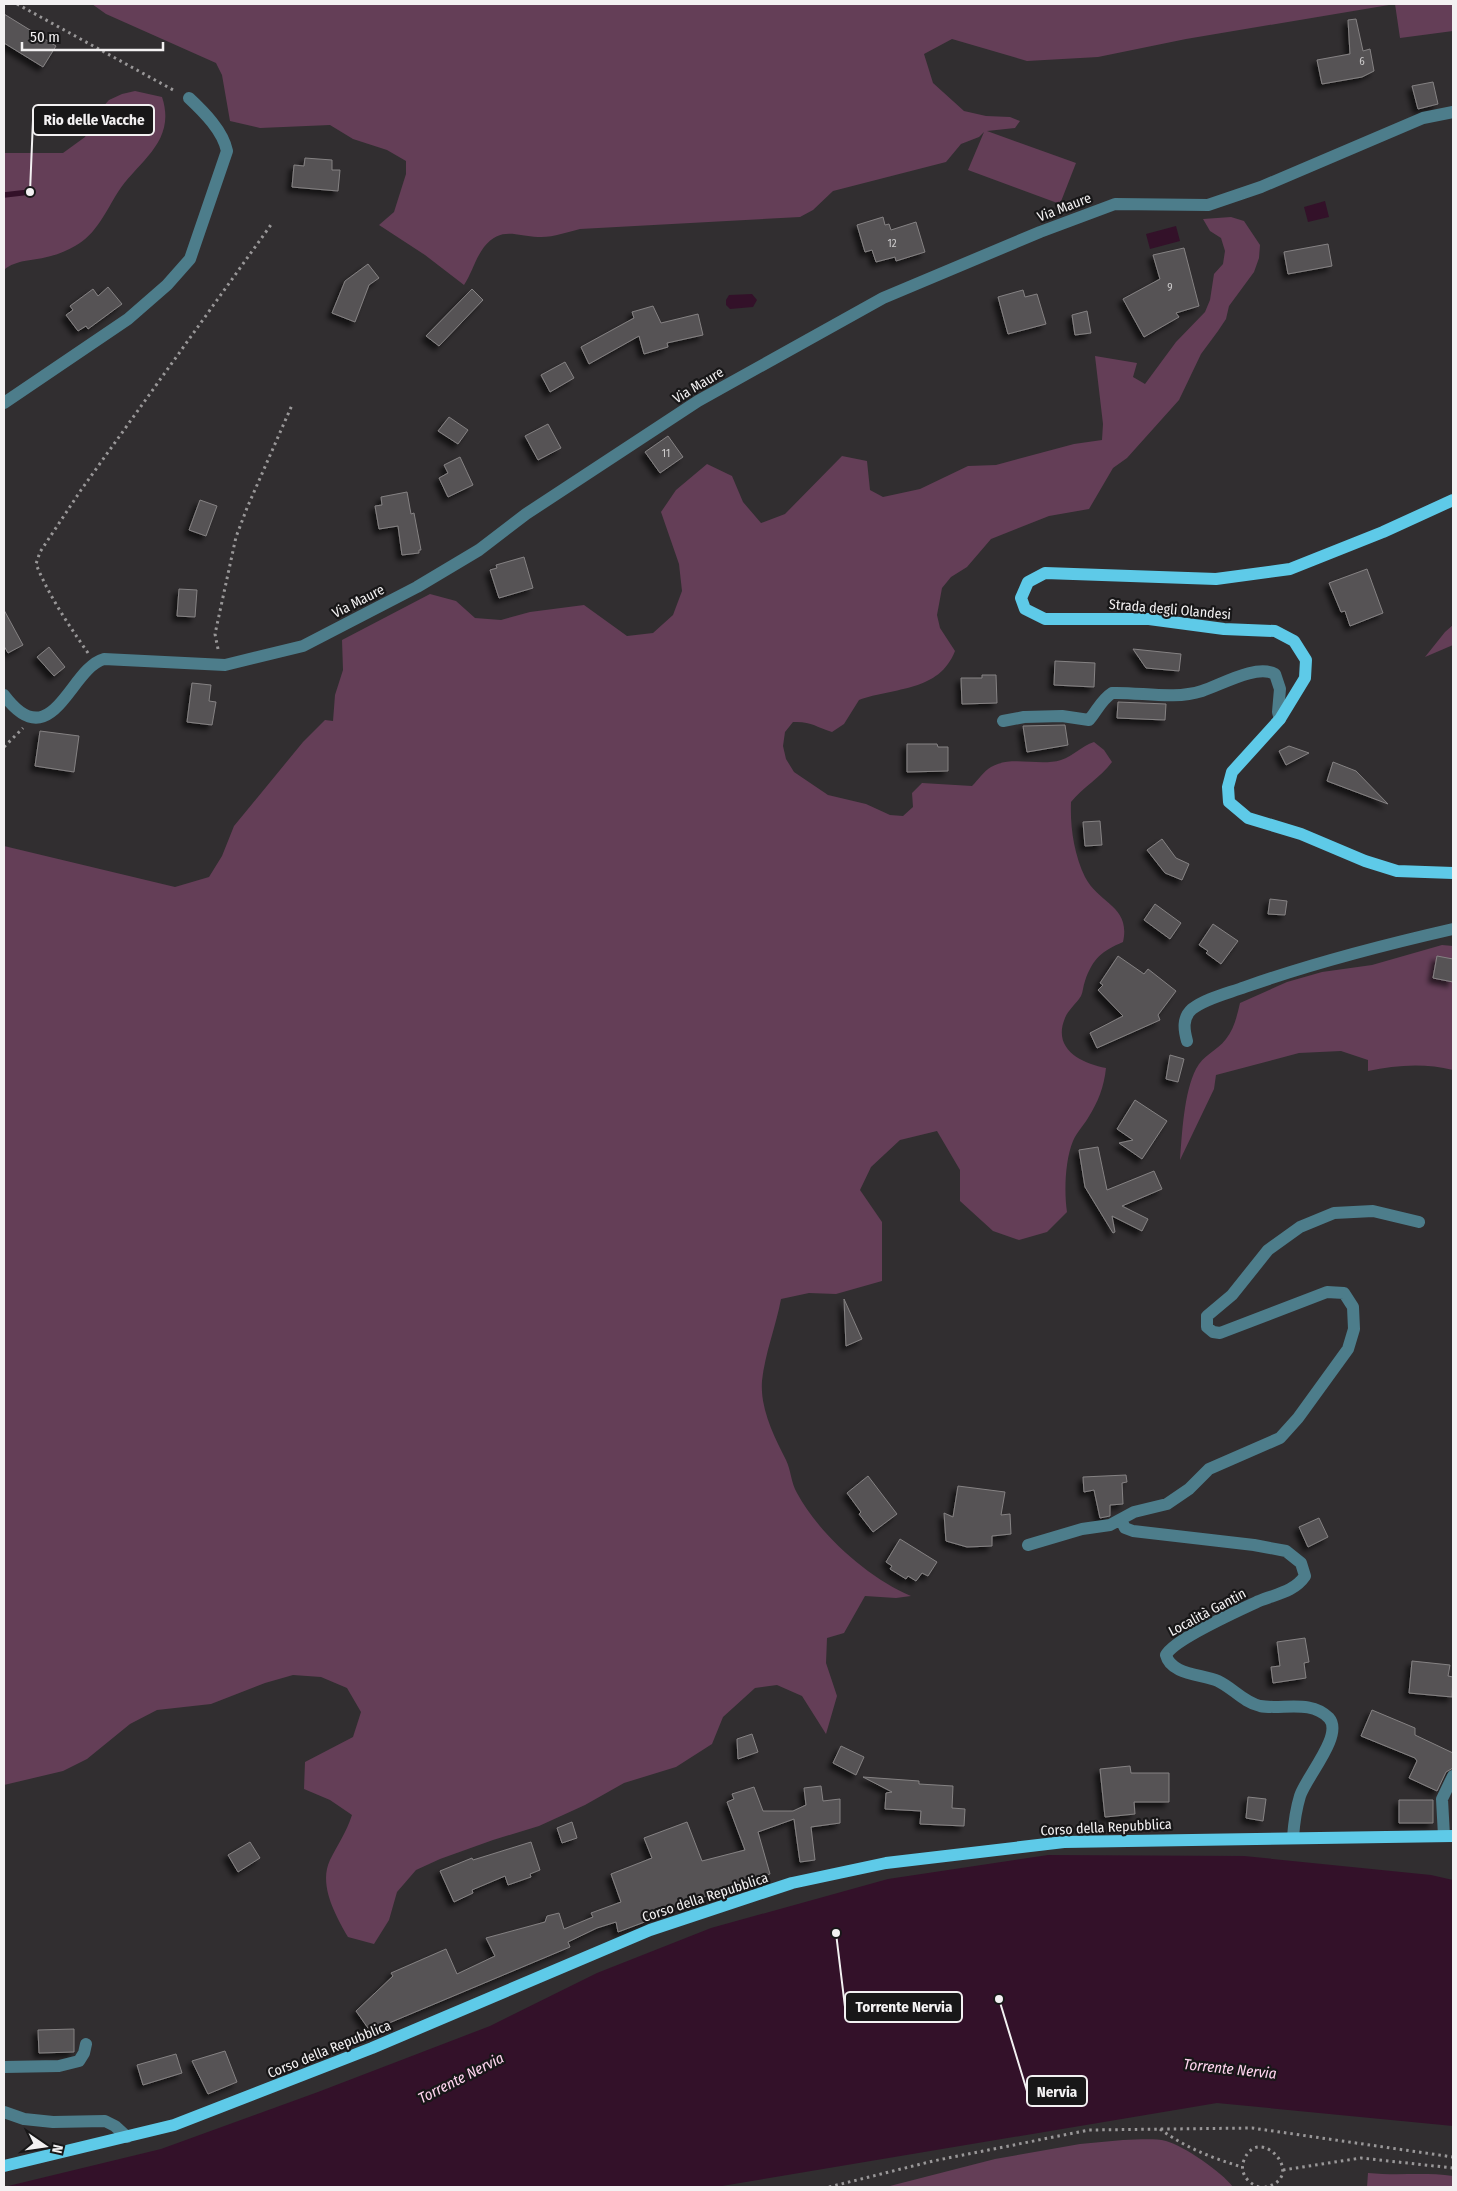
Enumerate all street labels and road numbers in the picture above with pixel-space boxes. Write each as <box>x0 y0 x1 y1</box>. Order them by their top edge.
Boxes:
street label: Via Maure <box>1035 189 1094 226</box>
street label: Via Maure <box>670 364 727 407</box>
street label: Via Maure <box>329 581 387 622</box>
street label: Strada degli Olandesi <box>1108 596 1232 623</box>
street label: Località Gantin <box>1166 1585 1249 1640</box>
street label: Corso della Repubblica <box>1040 1816 1172 1839</box>
street label: Corso della Repubblica <box>640 1869 770 1926</box>
street label: Corso della Repubblica <box>265 2017 393 2082</box>

